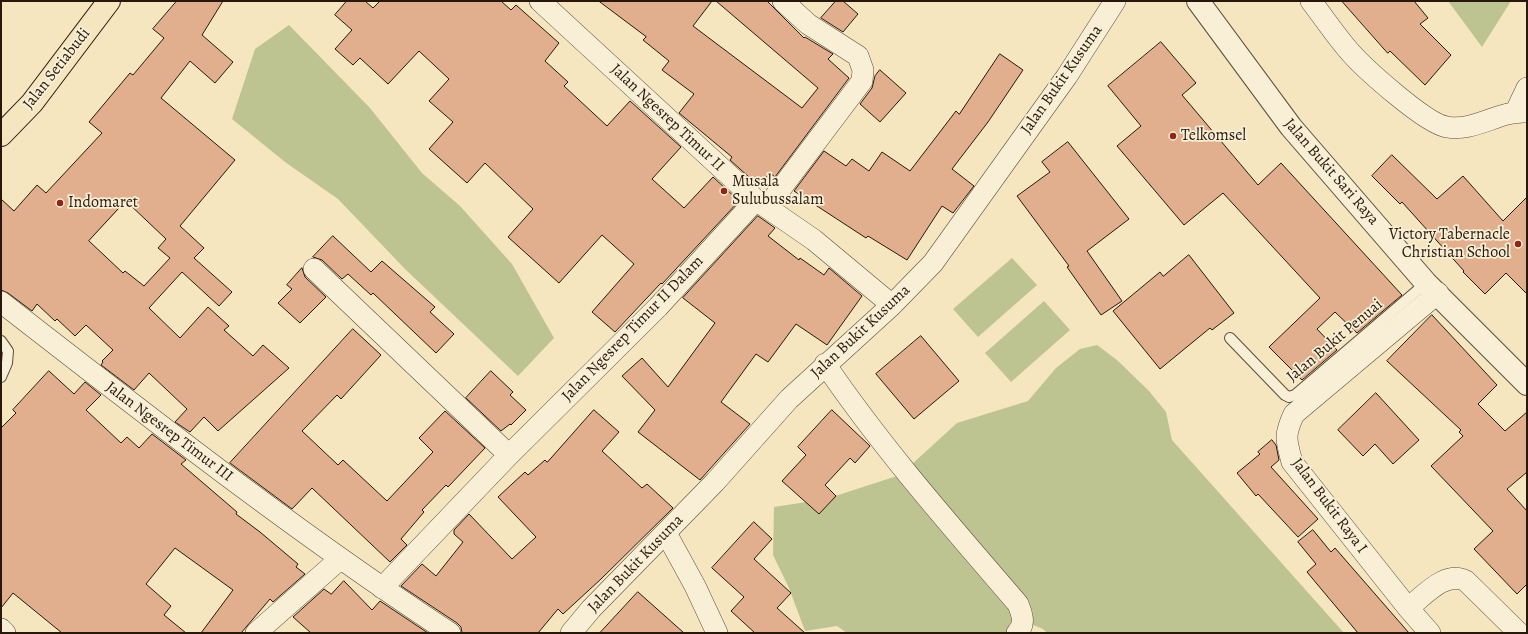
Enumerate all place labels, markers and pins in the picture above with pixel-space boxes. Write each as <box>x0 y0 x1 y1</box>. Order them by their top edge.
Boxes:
place label: Telkomsel <box>1181 126 1246 146</box>
marker: Telkomsel <box>1168 131 1178 141</box>
place label: Musala Sulubussalam <box>732 172 823 210</box>
marker: Musala Sulubussalam <box>719 186 729 196</box>
place label: Indomaret <box>68 193 138 213</box>
marker: Indomaret <box>55 198 65 208</box>
place label: Victory Tabernacle Christian School <box>1389 225 1510 263</box>
marker: Victory Tabernacle Christian School <box>1513 239 1523 249</box>

